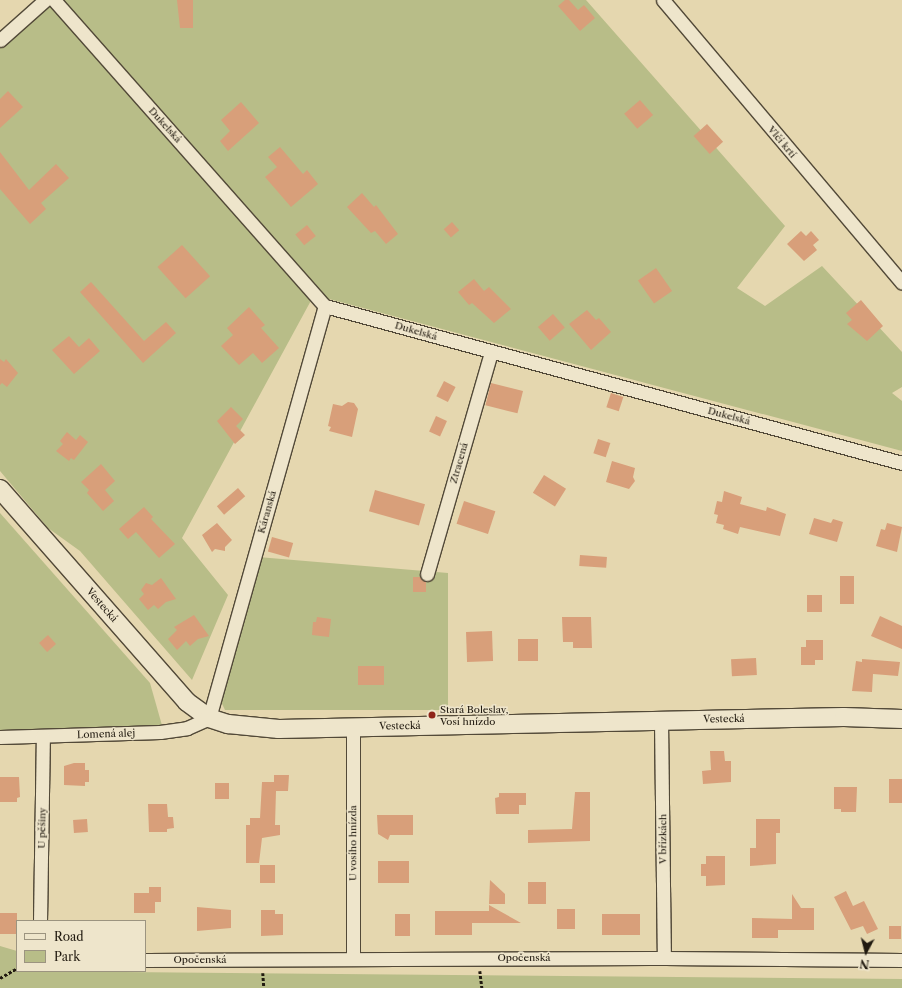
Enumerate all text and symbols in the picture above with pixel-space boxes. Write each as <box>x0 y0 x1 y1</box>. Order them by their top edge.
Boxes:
street label: Dukelská <box>146 105 184 145</box>
street label: Vlčí krtí <box>765 124 799 160</box>
street label: Dukelská <box>393 319 439 343</box>
street label: Dukelská <box>706 405 752 427</box>
street label: Ztracená <box>447 441 471 485</box>
street label: Káranská <box>255 489 279 535</box>
street label: Vestecká <box>84 585 120 625</box>
place label: Stará Boleslav, Vosí hnízdo <box>440 703 508 726</box>
marker: Stará Boleslav, Vosí hnízdo <box>427 710 437 720</box>
street label: Vestecká <box>703 713 745 725</box>
street label: Vestecká <box>379 720 421 732</box>
street label: Lomená alej <box>77 727 135 741</box>
street label: U vosího hnízda <box>347 805 359 881</box>
street label: U pěšiny <box>36 807 48 849</box>
street label: V břízkách <box>657 814 669 864</box>
legend <box>16 920 146 972</box>
text: Road <box>54 929 84 944</box>
north arrow <box>846 932 886 972</box>
text: Park <box>54 949 80 964</box>
street label: Opočenská <box>497 952 551 964</box>
street label: Opočenská <box>173 954 227 966</box>
text: N <box>859 956 870 971</box>

